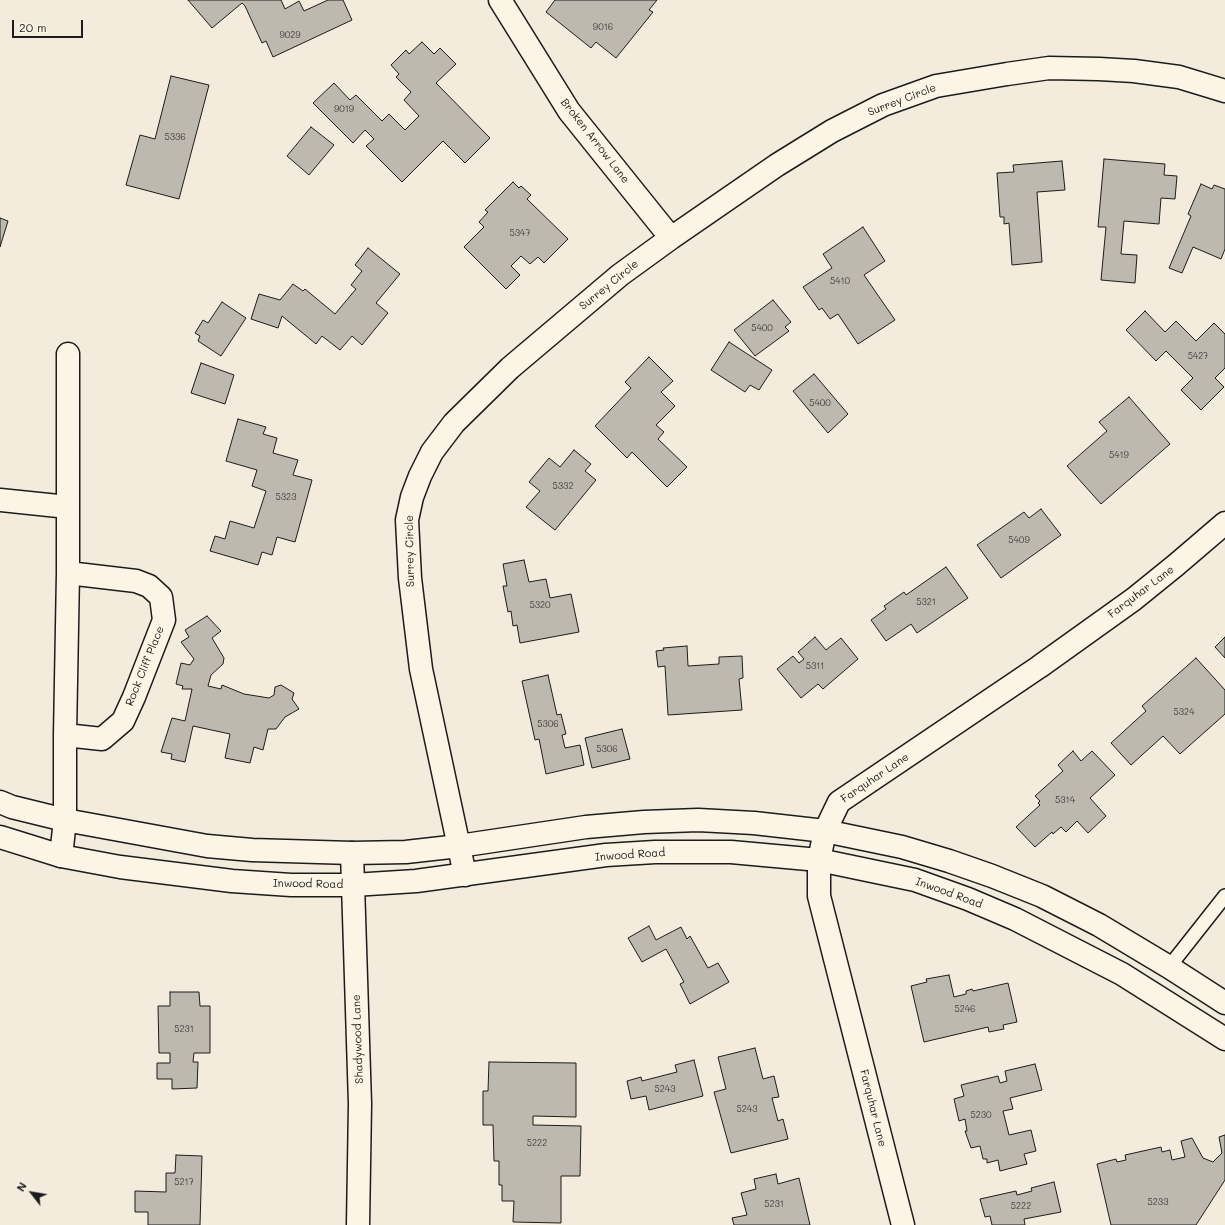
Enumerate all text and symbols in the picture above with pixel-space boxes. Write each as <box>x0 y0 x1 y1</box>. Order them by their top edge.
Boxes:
scale bar <box>14 12 85 38</box>
text: 20 m <box>19 19 47 35</box>
house number: 9016 <box>593 22 613 32</box>
house number: 9029 <box>279 30 301 40</box>
street label: Surrey Circle <box>866 81 938 119</box>
street label: Broken Arrow Lane <box>558 96 632 186</box>
house number: 9019 <box>334 104 354 114</box>
house number: 5336 <box>164 132 186 142</box>
house number: 5347 <box>510 228 530 238</box>
street label: Surrey Circle <box>577 257 641 313</box>
house number: 5410 <box>830 276 850 286</box>
house number: 5400 <box>751 323 773 333</box>
house number: 5427 <box>1188 351 1208 361</box>
house number: 5400 <box>809 398 831 408</box>
house number: 5419 <box>1109 450 1129 460</box>
house number: 5332 <box>553 481 573 491</box>
house number: 5323 <box>276 492 296 502</box>
street label: Surrey Circle <box>403 515 417 587</box>
house number: 5409 <box>1008 535 1030 545</box>
street label: Farquhar Lane <box>1105 563 1177 621</box>
house number: 5321 <box>916 597 936 607</box>
house number: 5320 <box>529 600 551 610</box>
street label: Rock Cliff Place <box>123 624 167 708</box>
house number: 5311 <box>806 661 824 671</box>
house number: 5324 <box>1174 707 1194 717</box>
house number: 5306 <box>537 719 559 729</box>
house number: 5306 <box>596 744 618 754</box>
street label: Farquhar Lane <box>838 750 912 806</box>
house number: 5314 <box>1055 795 1075 805</box>
street label: Inwood Road <box>594 846 666 864</box>
street label: Inwood Road <box>914 875 984 911</box>
street label: Inwood Road <box>273 877 343 891</box>
street label: Shadywood Lane <box>350 994 366 1084</box>
house number: 5246 <box>955 1004 975 1014</box>
house number: 5231 <box>174 1024 194 1034</box>
street label: Farquhar Lane <box>857 1068 889 1148</box>
house number: 5243 <box>655 1084 675 1094</box>
house number: 5243 <box>737 1104 757 1114</box>
house number: 5230 <box>970 1110 992 1120</box>
house number: 5222 <box>527 1138 547 1148</box>
north arrow <box>12 1173 52 1213</box>
house number: 5217 <box>174 1177 194 1187</box>
text: N <box>13 1179 30 1194</box>
house number: 5233 <box>1148 1197 1168 1207</box>
house number: 5231 <box>764 1199 784 1209</box>
house number: 5222 <box>1011 1201 1031 1211</box>

